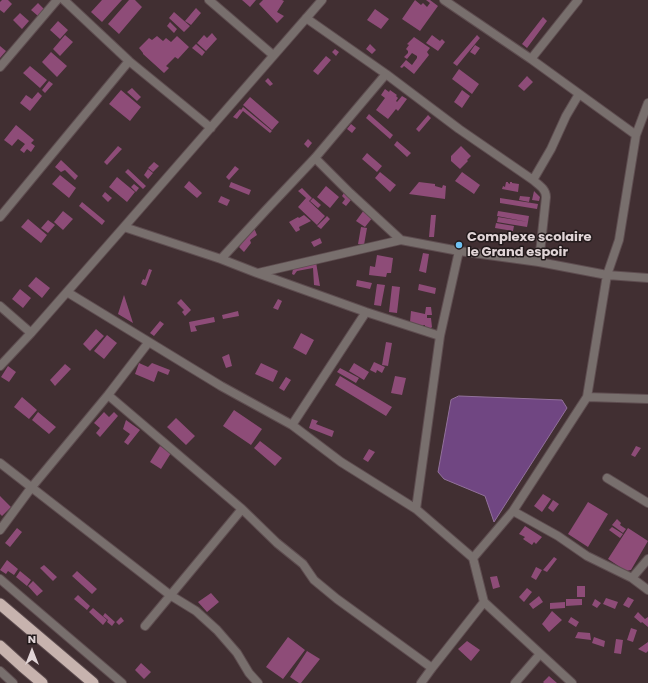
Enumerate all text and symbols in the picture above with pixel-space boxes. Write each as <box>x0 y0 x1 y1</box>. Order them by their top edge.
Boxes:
place label: Complexe scolaire le Grand espoir <box>467 230 592 261</box>
marker: Complexe scolaire le Grand espoir <box>454 240 464 250</box>
north arrow <box>12 631 52 671</box>
text: N <box>28 631 36 647</box>

